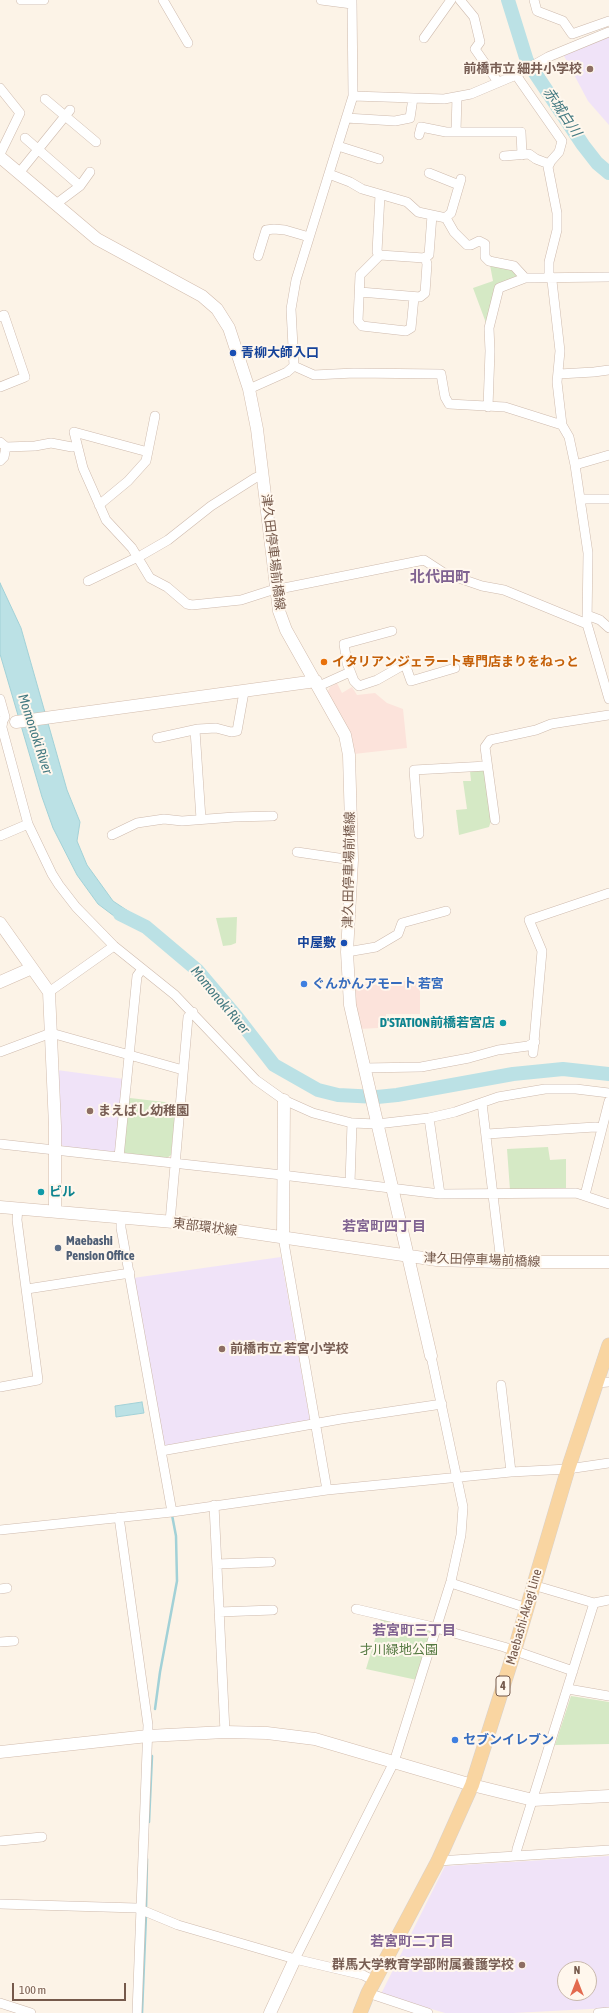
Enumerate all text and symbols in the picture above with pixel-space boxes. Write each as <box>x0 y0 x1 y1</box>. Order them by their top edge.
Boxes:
place label: 前橋市立 細井小学校 <box>463 61 582 77</box>
marker: 前橋市立 細井小学校 <box>585 64 595 74</box>
water label: 赤城白川 <box>539 84 585 140</box>
place label: 青柳大師入口 <box>241 345 319 361</box>
marker: 青柳大師入口 <box>228 348 238 358</box>
street label: 津久田停車場前橋線 <box>258 493 288 611</box>
district label: 北代田町 <box>410 568 470 586</box>
place label: イタリアンジェラート専門店まりをねっと <box>332 654 579 670</box>
marker: イタリアンジェラート専門店まりをねっと <box>319 657 329 667</box>
water label: Momonoki River <box>14 692 56 776</box>
street label: 津久田停車場前橋線 <box>340 811 358 929</box>
place label: 中屋敷 <box>297 935 336 951</box>
marker: 中屋敷 <box>339 938 349 948</box>
water label: Momonoki River <box>187 963 253 1037</box>
place label: ぐんかんアモート 若宮 <box>312 976 444 992</box>
marker: ぐんかんアモート 若宮 <box>299 979 309 989</box>
place label: D'STATION前橋若宮店 <box>380 1015 495 1031</box>
marker: D'STATION前橋若宮店 <box>498 1018 508 1028</box>
place label: まえばし幼稚園 <box>98 1103 189 1119</box>
marker: まえばし幼稚園 <box>85 1106 95 1116</box>
place label: ビル <box>49 1184 75 1200</box>
marker: ビル <box>36 1187 46 1197</box>
street label: 東部環状線 <box>172 1215 238 1239</box>
district label: 若宮町四丁目 <box>342 1219 426 1235</box>
place label: Maebashi Pension Office <box>66 1233 135 1264</box>
marker: Maebashi Pension Office <box>53 1243 63 1253</box>
street label: 津久田停車場前橋線 <box>423 1250 541 1270</box>
place label: 前橋市立 若宮小学校 <box>230 1341 349 1357</box>
marker: 前橋市立 若宮小学校 <box>217 1344 227 1354</box>
street label: Maebashi-Akagi Line <box>503 1567 545 1667</box>
district label: 若宮町三丁目 <box>372 1623 456 1639</box>
park label: 才川緑地公園 <box>360 1642 438 1658</box>
road number: 4 <box>496 1676 510 1696</box>
place label: セブンイレブン <box>463 1732 554 1748</box>
marker: セブンイレブン <box>450 1735 460 1745</box>
district label: 若宮町二丁目 <box>370 1934 454 1950</box>
place label: 群馬大学教育学部附属養護学校 <box>332 1957 514 1973</box>
marker: 群馬大学教育学部附属養護学校 <box>517 1960 527 1970</box>
north arrow <box>557 1961 597 2001</box>
text: N <box>574 1964 580 1976</box>
scale bar <box>14 1975 128 2001</box>
text: 100 m <box>19 1983 46 1997</box>

